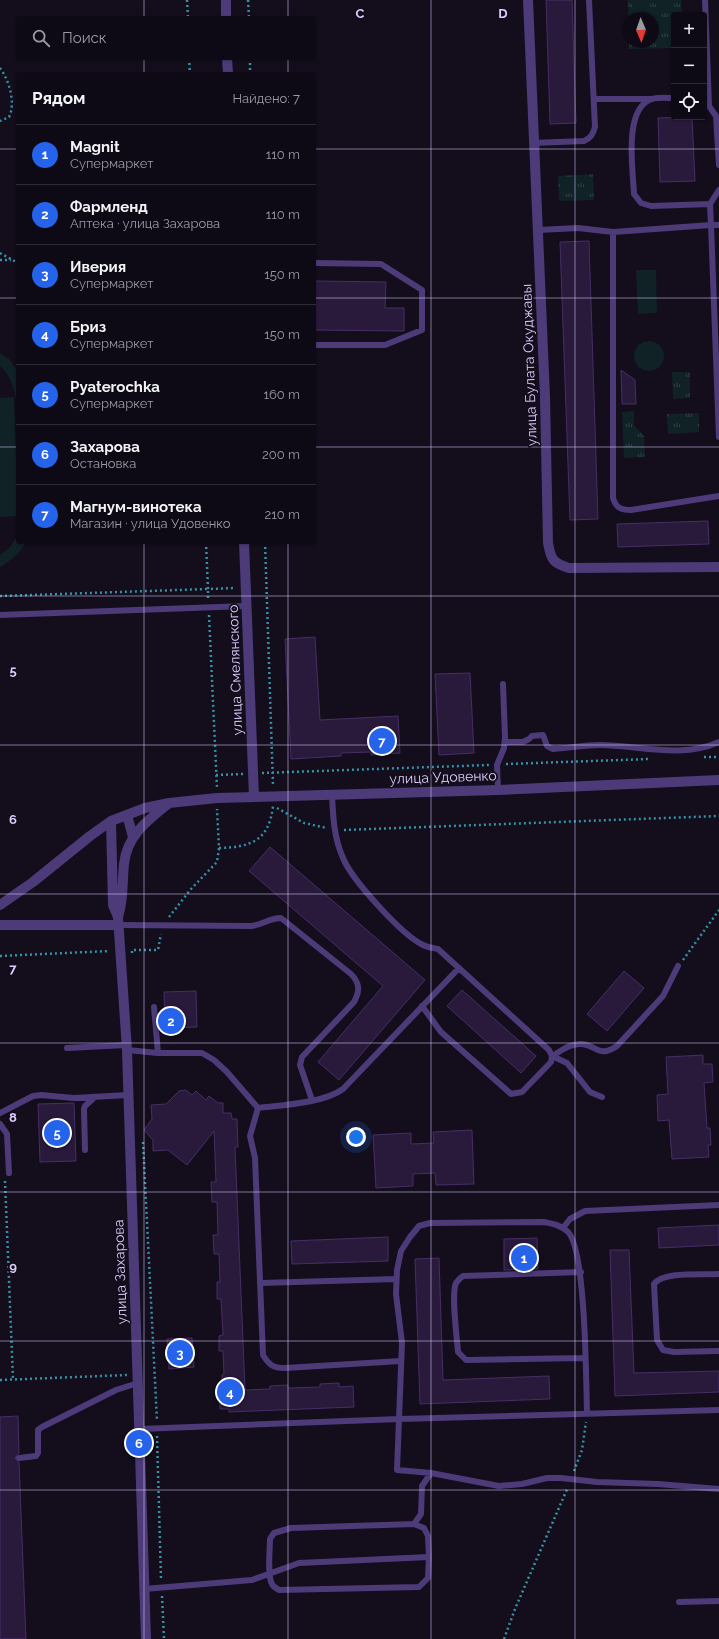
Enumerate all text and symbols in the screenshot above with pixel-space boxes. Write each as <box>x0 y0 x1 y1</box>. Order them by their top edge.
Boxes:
text: C <box>356 6 365 21</box>
text: D <box>498 6 508 21</box>
north arrow <box>623 12 659 48</box>
map controls <box>671 12 707 120</box>
button: + <box>671 12 707 48</box>
search box <box>16 16 316 60</box>
icon: search <box>30 27 52 49</box>
text: Поиск <box>62 29 107 47</box>
button: − <box>671 48 707 84</box>
button: locate <box>671 84 707 120</box>
text: Рядом <box>32 88 85 108</box>
text: Найдено: 7 <box>232 91 300 106</box>
text: Magnit <box>70 138 120 156</box>
text: 1 <box>42 147 48 162</box>
text: 110 m <box>266 147 300 162</box>
text: Супермаркет <box>70 156 153 171</box>
text: Фармленд <box>70 198 148 216</box>
text: 2 <box>41 207 49 222</box>
text: 110 m <box>266 207 300 222</box>
text: Аптека · улица Захарова <box>70 216 220 231</box>
text: Иверия <box>70 258 126 276</box>
text: 3 <box>41 267 49 282</box>
text: 150 m <box>264 267 300 282</box>
text: Супермаркет <box>70 276 153 291</box>
street label: улица Булата Окуджавы <box>518 284 540 446</box>
text: Бриз <box>70 318 106 336</box>
text: 4 <box>41 327 49 342</box>
text: 150 m <box>264 327 300 342</box>
text: Супермаркет <box>70 336 153 351</box>
text: Pyaterochka <box>70 378 160 396</box>
text: 5 <box>41 387 49 402</box>
text: 160 m <box>263 387 300 402</box>
text: Супермаркет <box>70 396 153 411</box>
text: Захарова <box>70 438 140 456</box>
text: 6 <box>41 447 49 462</box>
text: 200 m <box>262 447 300 462</box>
text: Остановка <box>70 456 136 471</box>
text: Магнум-винотека <box>70 498 202 516</box>
text: 7 <box>41 507 49 522</box>
text: 210 m <box>264 507 300 522</box>
text: Магазин · улица Удовенко <box>70 516 230 531</box>
street label: улица Смелянского <box>225 604 245 736</box>
text: 5 <box>9 663 17 678</box>
pin: 7 <box>369 726 395 756</box>
street label: улица Удовенко <box>389 767 497 787</box>
text: 6 <box>9 812 17 827</box>
text: 7 <box>9 961 17 976</box>
pin: 2 <box>158 1006 184 1036</box>
text: 8 <box>9 1110 17 1125</box>
pin: 5 <box>44 1118 70 1148</box>
your location <box>346 1127 366 1147</box>
street label: улица Захарова <box>110 1219 130 1325</box>
pin: 1 <box>511 1243 537 1273</box>
text: 9 <box>9 1259 17 1274</box>
pin: 3 <box>167 1338 193 1368</box>
pin: 4 <box>217 1377 243 1407</box>
pin: 6 <box>126 1428 152 1458</box>

